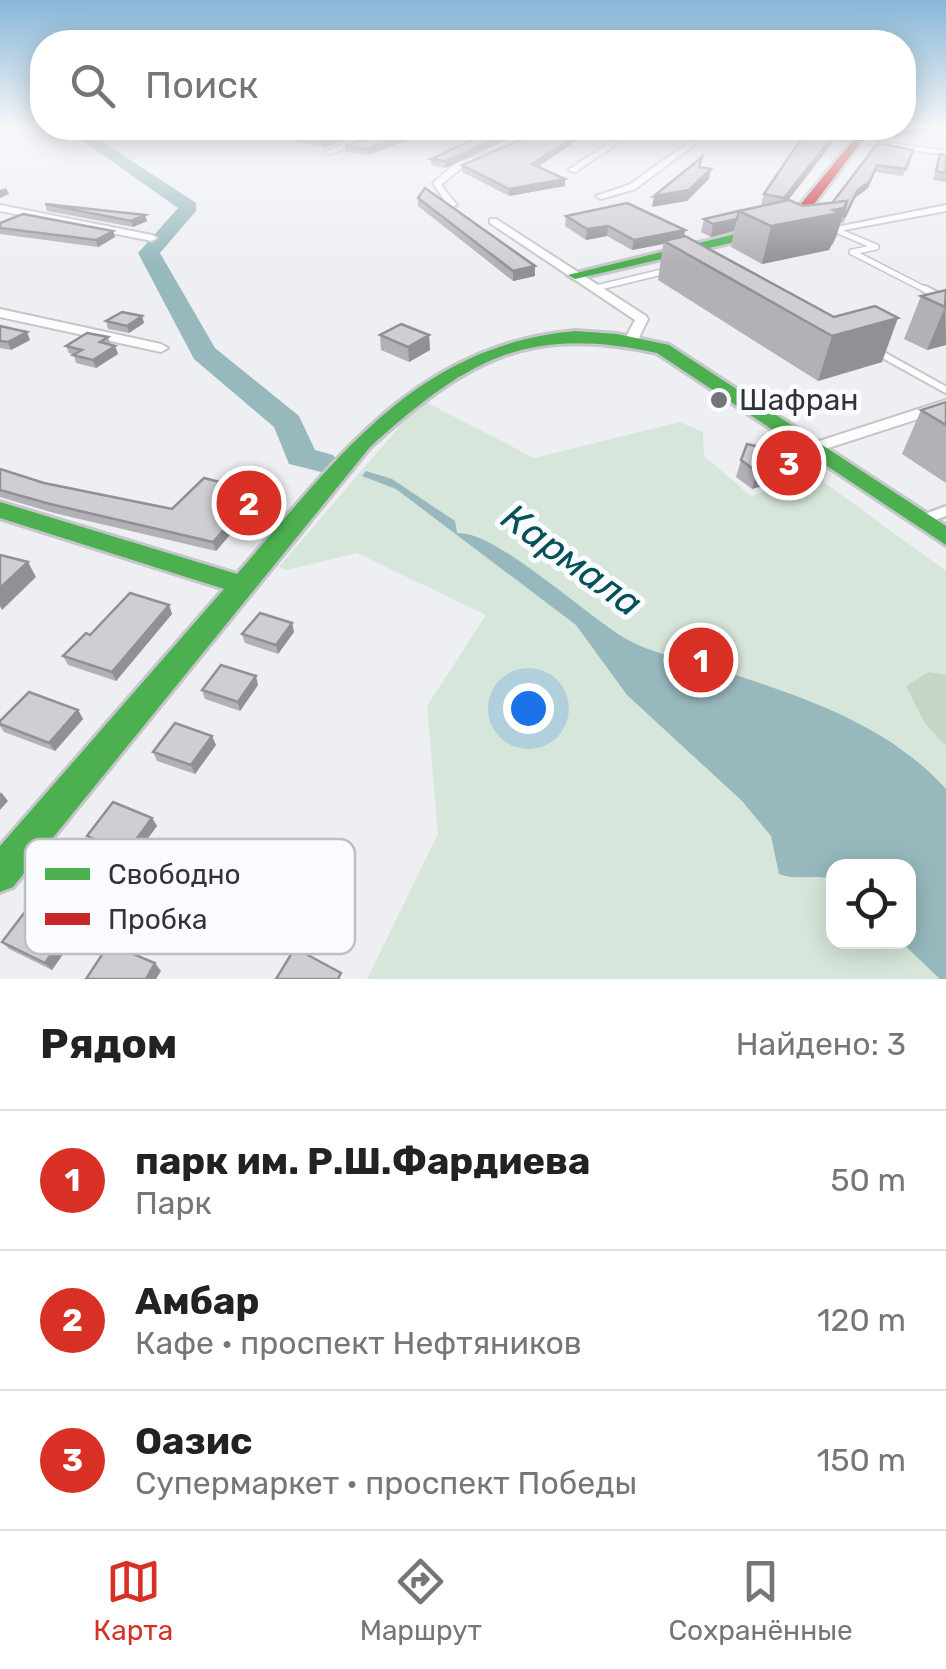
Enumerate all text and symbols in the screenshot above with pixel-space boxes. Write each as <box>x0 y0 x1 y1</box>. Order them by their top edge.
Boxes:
search box <box>30 30 916 140</box>
icon: search <box>65 58 120 113</box>
text: Поиск <box>145 62 258 108</box>
place label: Шафран <box>739 382 859 418</box>
marker: Шафран <box>708 389 730 411</box>
pin: 3 <box>756 426 822 500</box>
pin: 2 <box>216 466 282 540</box>
water label: Кармала <box>493 494 651 626</box>
pin: 1 <box>668 622 734 698</box>
your location <box>503 683 554 734</box>
legend <box>25 839 355 954</box>
text: Свободно <box>108 858 241 891</box>
map controls <box>826 859 916 949</box>
button: locate <box>826 859 916 949</box>
text: Пробка <box>108 903 208 936</box>
text: Рядом <box>40 1019 177 1069</box>
text: Найдено: 3 <box>736 1025 906 1063</box>
text: парк им. Р.Ш.Фардиева <box>135 1138 591 1184</box>
text: 1 <box>65 1161 80 1199</box>
text: 50 m <box>830 1161 906 1199</box>
text: Парк <box>135 1184 212 1222</box>
text: Амбар <box>135 1278 259 1324</box>
text: 2 <box>62 1301 83 1339</box>
text: 120 m <box>817 1301 906 1339</box>
text: Кафе · проспект Нефтяников <box>135 1324 582 1362</box>
text: Оазис <box>135 1418 252 1464</box>
text: 3 <box>62 1441 83 1479</box>
text: 150 m <box>817 1441 906 1479</box>
text: Супермаркет · проспект Победы <box>135 1464 637 1502</box>
tab: Карта <box>93 1554 173 1647</box>
tab: Маршрут <box>360 1554 482 1647</box>
tab: Сохранённые <box>668 1554 853 1647</box>

